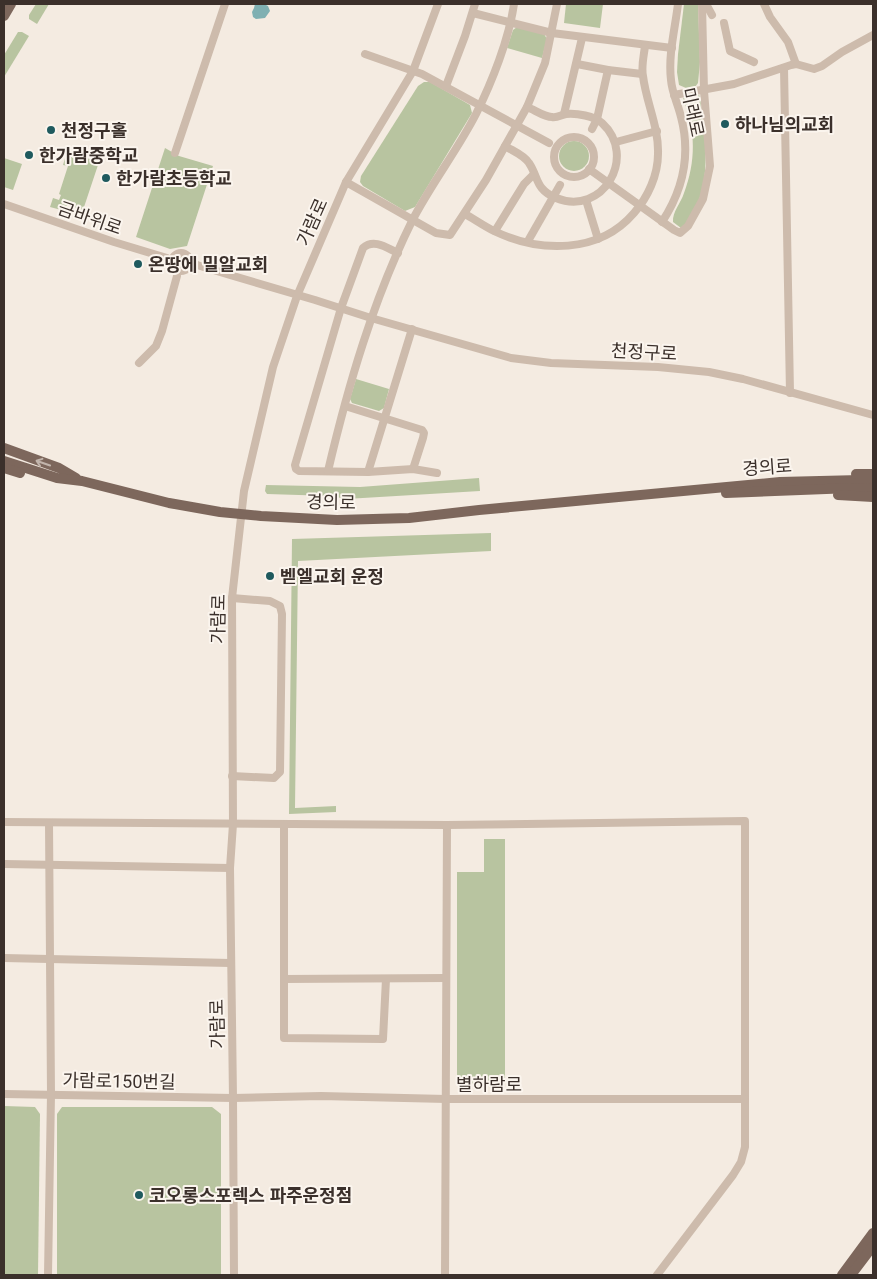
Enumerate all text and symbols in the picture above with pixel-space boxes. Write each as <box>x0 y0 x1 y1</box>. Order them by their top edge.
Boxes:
street label: 미래로 <box>678 86 708 138</box>
place label: 하나님의교회 <box>735 114 834 135</box>
marker: 하나님의교회 <box>719 118 731 130</box>
place label: 천정구홀 <box>61 120 127 141</box>
marker: 천정구홀 <box>45 124 57 136</box>
place label: 한가람중학교 <box>39 145 138 166</box>
marker: 한가람중학교 <box>23 149 35 161</box>
place label: 한가람초등학교 <box>116 168 232 189</box>
marker: 한가람초등학교 <box>100 172 112 184</box>
street label: 가람로 <box>292 195 332 249</box>
street label: 금바위로 <box>55 197 125 239</box>
place label: 온땅에 밀알교회 <box>148 254 268 275</box>
marker: 온땅에 밀알교회 <box>132 258 144 270</box>
street label: 천정구로 <box>610 340 678 364</box>
street label: 경의로 <box>741 455 793 479</box>
one-way arrow <box>36 458 52 467</box>
street label: 경의로 <box>306 491 356 513</box>
place label: 벧엘교회 운정 <box>280 566 384 587</box>
marker: 벧엘교회 운정 <box>264 570 276 582</box>
street label: 가람로 <box>207 594 229 644</box>
street label: 가람로 <box>206 999 228 1049</box>
street label: 가람로150번길 <box>62 1070 176 1092</box>
street label: 별하람로 <box>456 1074 522 1095</box>
place label: 코오롱스포렉스 파주운정점 <box>149 1185 352 1206</box>
marker: 코오롱스포렉스 파주운정점 <box>133 1189 145 1201</box>

